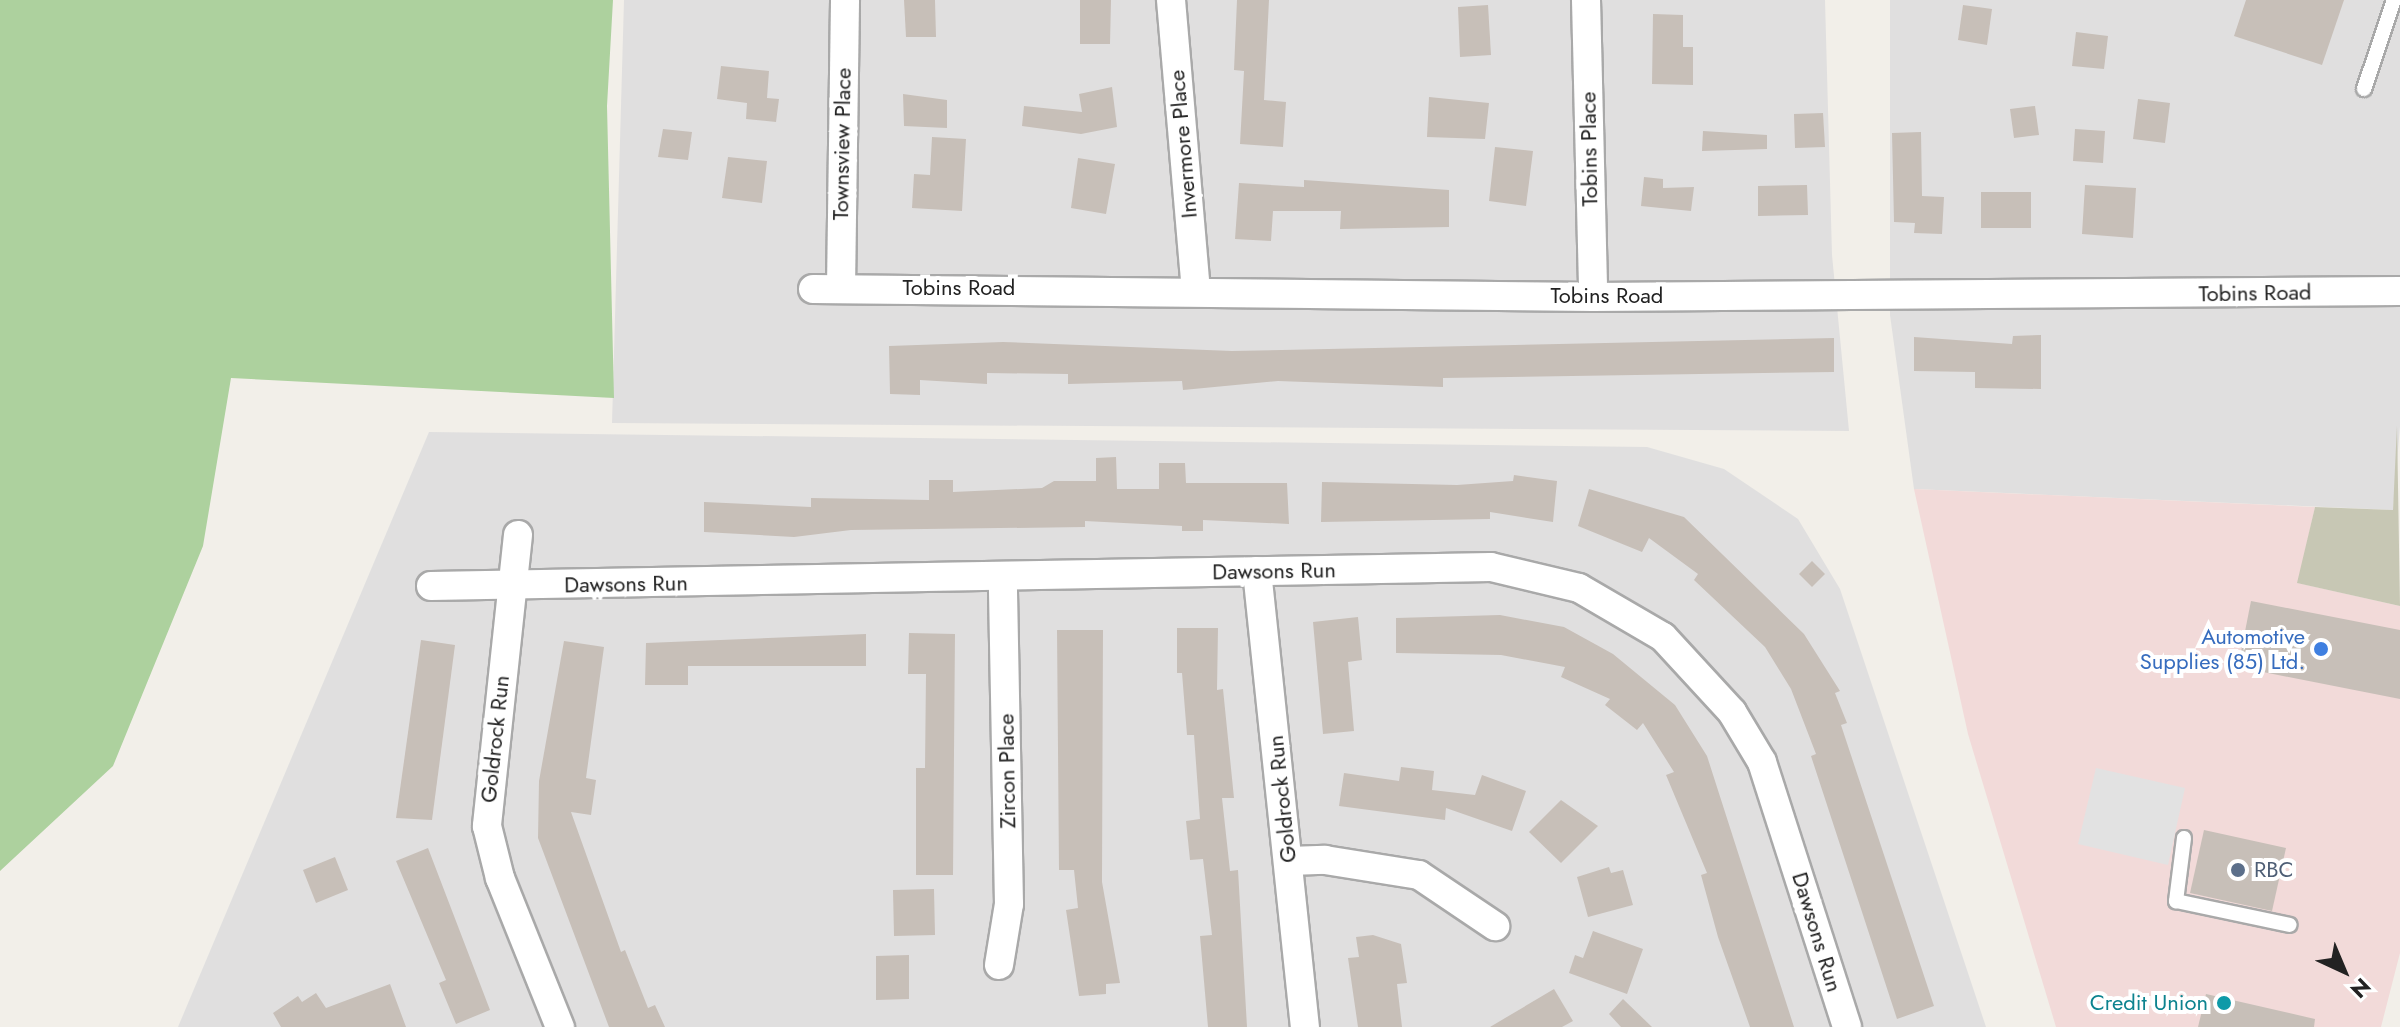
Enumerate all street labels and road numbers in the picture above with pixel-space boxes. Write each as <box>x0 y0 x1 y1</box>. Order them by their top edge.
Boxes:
street label: Townsview Place <box>827 68 857 220</box>
street label: Invermore Place <box>1163 69 1203 219</box>
street label: Tobins Place <box>1575 91 1603 207</box>
street label: Tobins Road <box>903 275 1015 301</box>
street label: Tobins Road <box>2198 279 2312 307</box>
street label: Tobins Road <box>1551 283 1663 309</box>
street label: Dawsons Run <box>1212 557 1336 585</box>
street label: Dawsons Run <box>564 570 688 598</box>
street label: Goldrock Run <box>475 674 515 804</box>
street label: Zircon Place <box>993 713 1021 829</box>
street label: Goldrock Run <box>1262 734 1302 864</box>
street label: Dawsons Run <box>1786 869 1848 995</box>

